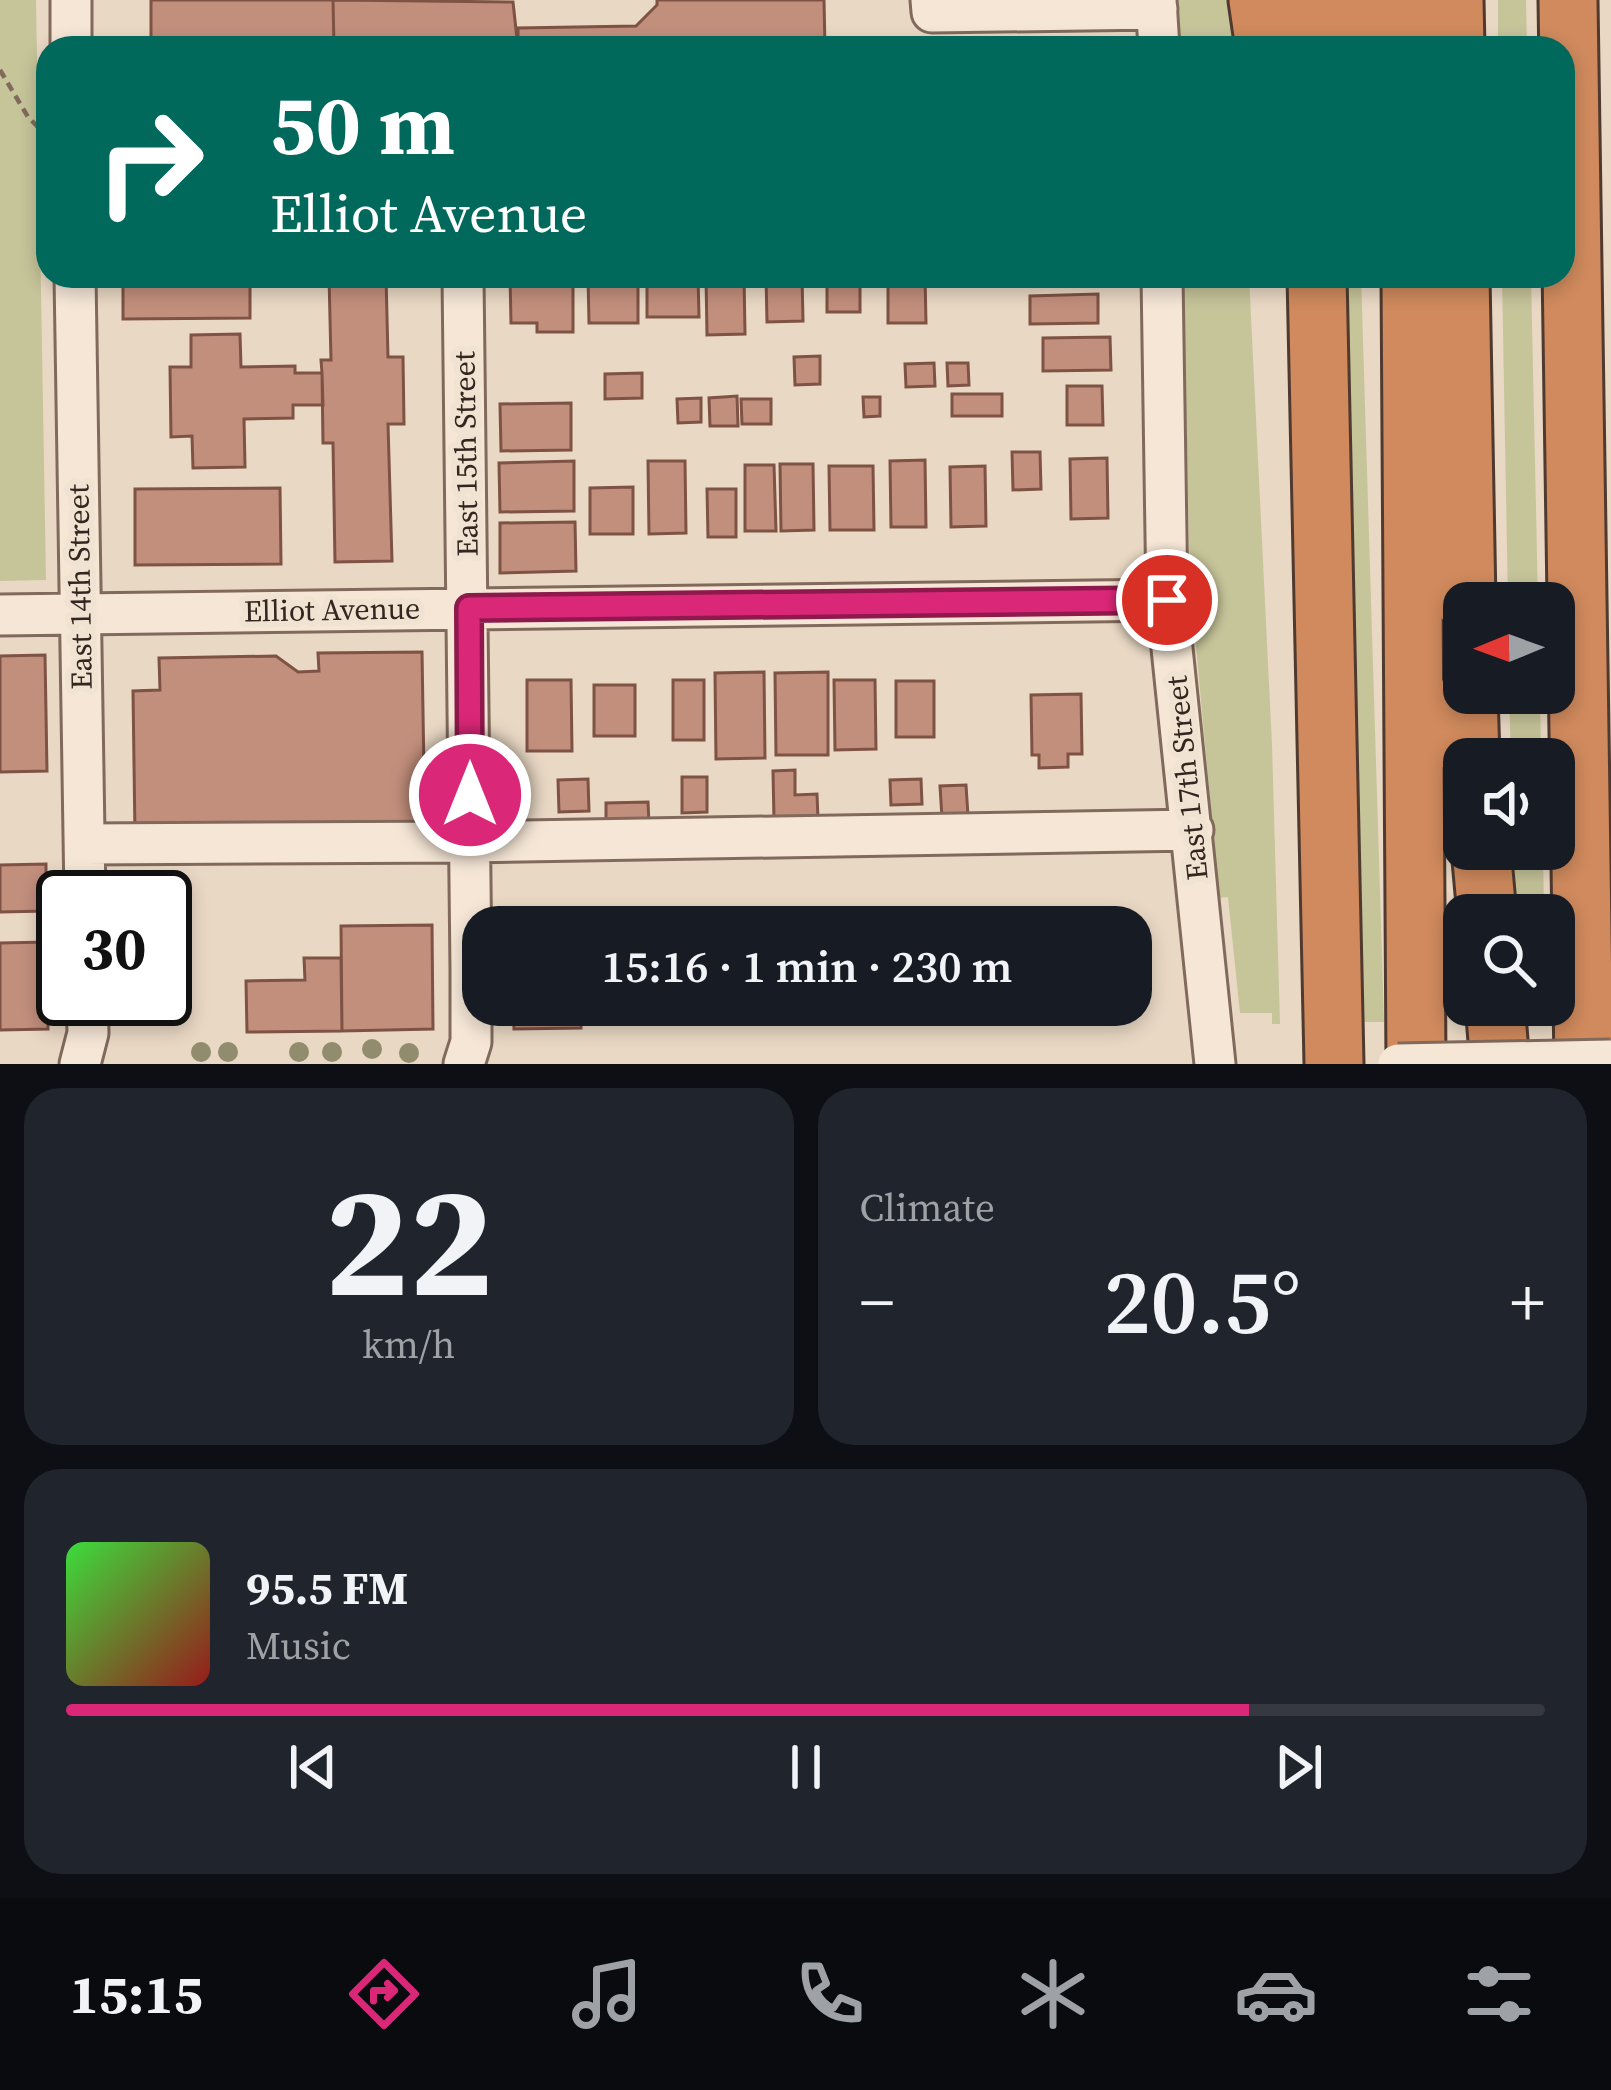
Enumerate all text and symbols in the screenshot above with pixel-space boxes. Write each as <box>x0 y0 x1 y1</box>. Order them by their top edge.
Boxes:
text: 50 m <box>270 67 455 182</box>
icon: right <box>72 84 228 240</box>
text: Elliot Avenue <box>270 176 587 250</box>
street label: East 15th Street <box>443 351 488 557</box>
street label: East 14th Street <box>57 484 102 690</box>
pin <box>1116 549 1218 651</box>
icon: arrive <box>1134 567 1200 633</box>
north arrow <box>1443 582 1575 714</box>
map controls <box>1443 582 1575 1026</box>
street label: Elliot Avenue <box>243 587 420 632</box>
street label: East 17th Street <box>1155 674 1218 882</box>
position arrow <box>407 732 533 858</box>
button: sound <box>1443 738 1575 870</box>
speed limit sign: 30 <box>36 870 192 1026</box>
button: search <box>1443 894 1575 1026</box>
text: 15:16 · 1 min · 230 m <box>602 935 1012 997</box>
text: 22 <box>324 1133 493 1347</box>
text: Climate <box>860 1181 995 1234</box>
text: 20.5° <box>1104 1240 1301 1363</box>
text: − <box>860 1257 894 1347</box>
text: + <box>1510 1257 1545 1347</box>
text: km/h <box>362 1318 455 1371</box>
text: 95.5 FM <box>246 1557 408 1619</box>
text: Music <box>246 1619 351 1672</box>
icon: previous <box>280 1734 346 1800</box>
icon: pause <box>773 1734 839 1800</box>
icon: next <box>1266 1734 1332 1800</box>
icon: directions <box>342 1952 426 2036</box>
icon: music <box>565 1952 649 2036</box>
icon: phone <box>788 1952 872 2036</box>
icon: climate <box>1011 1952 1095 2036</box>
icon: car <box>1234 1952 1318 2036</box>
icon: filters <box>1457 1952 1541 2036</box>
text: 15:15 <box>70 1957 203 2031</box>

